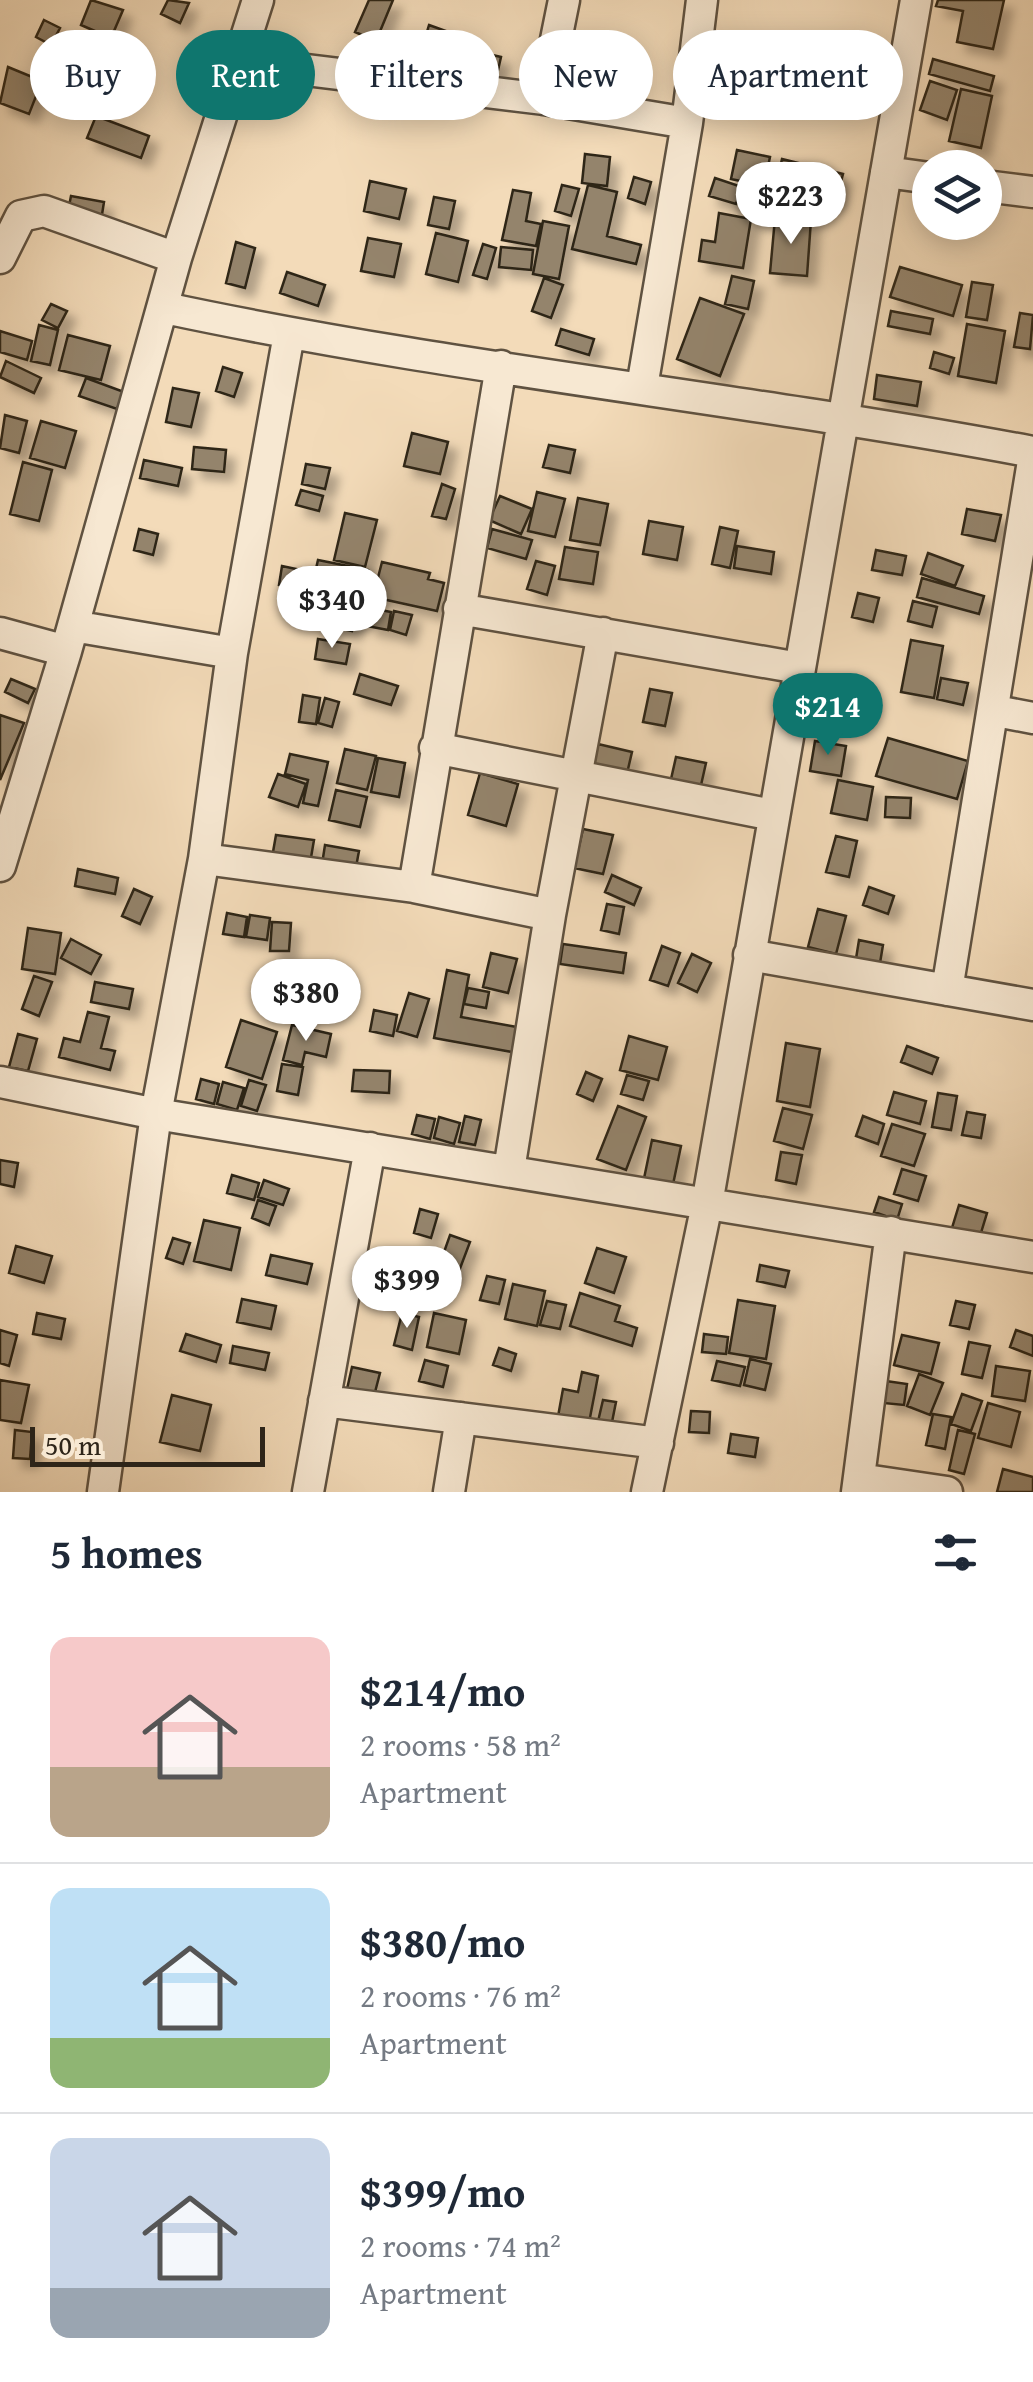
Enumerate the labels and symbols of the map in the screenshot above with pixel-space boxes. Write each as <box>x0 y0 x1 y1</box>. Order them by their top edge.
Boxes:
pin: $223 <box>732 162 850 247</box>
pin: $340 <box>273 566 391 651</box>
pin: $214 <box>769 673 887 758</box>
pin: $380 <box>247 959 365 1044</box>
pin: $399 <box>348 1246 466 1331</box>
scale bar <box>30 1422 265 1466</box>

